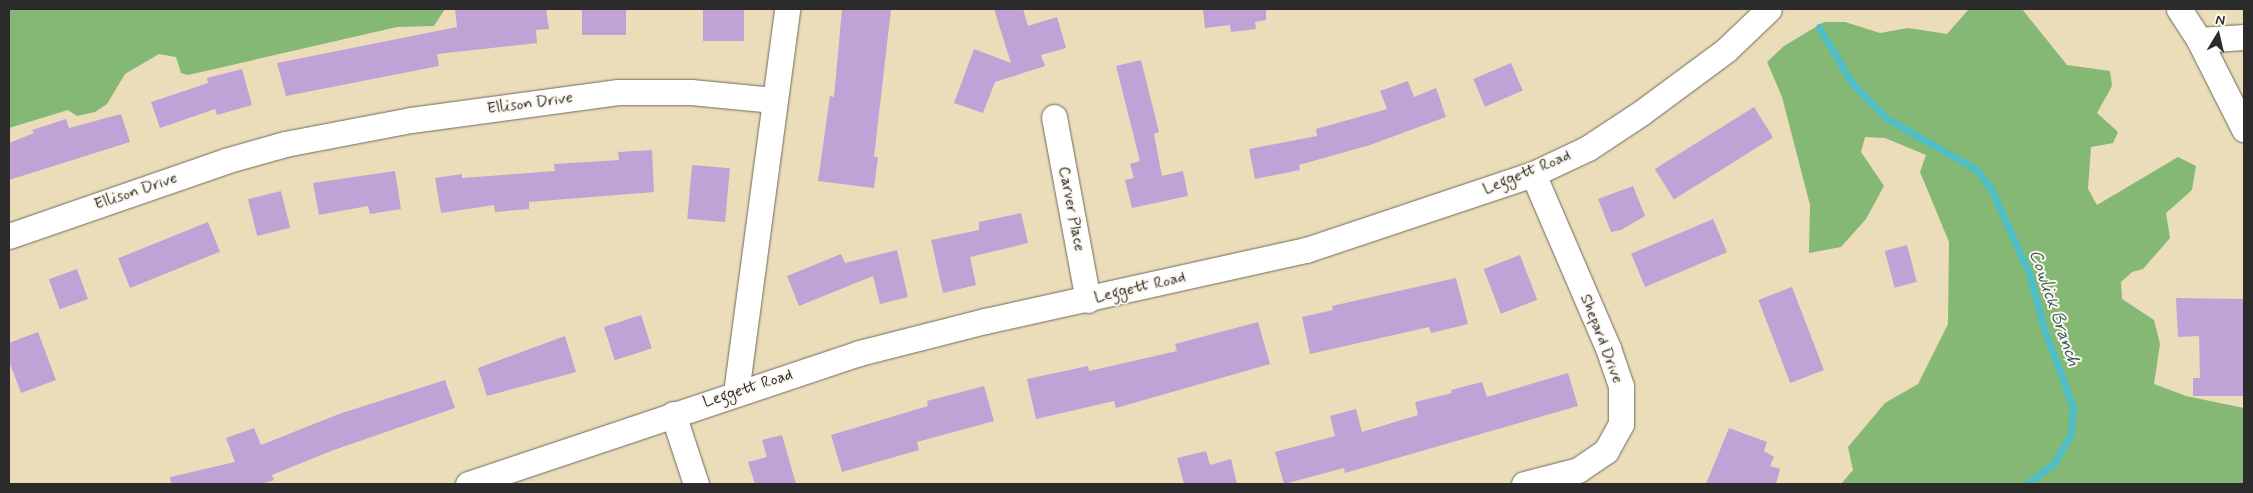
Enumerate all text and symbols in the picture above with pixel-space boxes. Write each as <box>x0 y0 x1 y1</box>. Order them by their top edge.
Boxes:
north arrow <box>2193 10 2243 60</box>
text: N <box>2214 11 2226 30</box>
street label: Ellison Drive <box>487 89 573 119</box>
street label: Leggett Road <box>1480 147 1574 199</box>
street label: Carver Place <box>1053 165 1089 253</box>
street label: Ellison Drive <box>93 169 179 215</box>
water label: Cowlick Branch <box>2023 245 2085 371</box>
street label: Leggett Road <box>1092 268 1188 308</box>
street label: Shepard Drive <box>1575 292 1627 386</box>
street label: Leggett Road <box>701 365 795 413</box>

